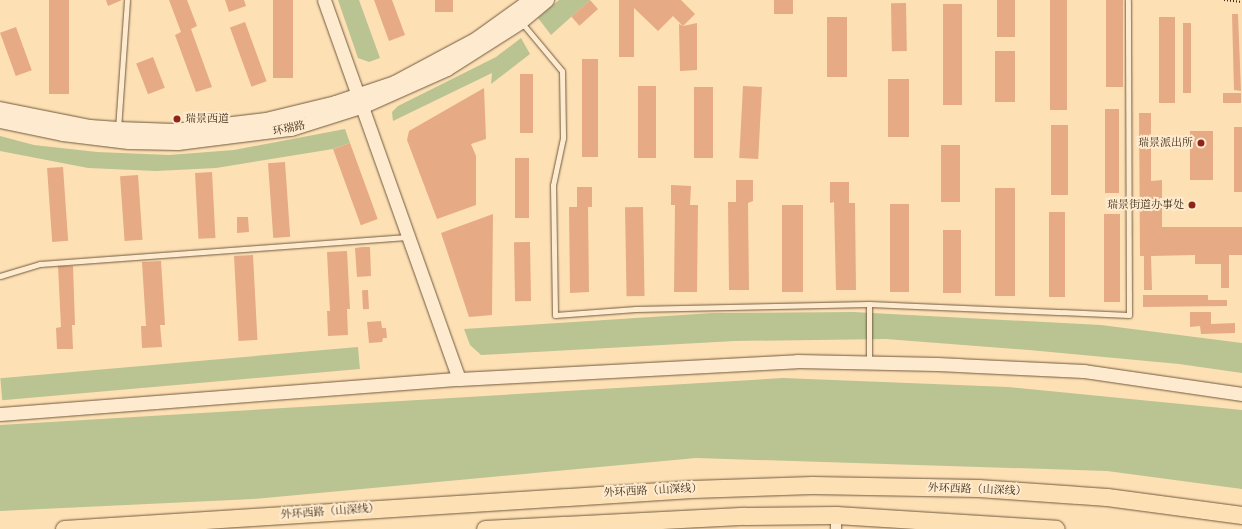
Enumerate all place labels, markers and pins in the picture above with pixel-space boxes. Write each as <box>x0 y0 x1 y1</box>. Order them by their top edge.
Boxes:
place label: 瑞景西道 <box>185 112 229 126</box>
marker: 瑞景西道 <box>172 114 182 124</box>
place label: 瑞景派出所 <box>1138 136 1193 150</box>
marker: 瑞景派出所 <box>1196 138 1206 148</box>
place label: 瑞景街道办事处 <box>1107 198 1184 212</box>
marker: 瑞景街道办事处 <box>1187 200 1197 210</box>

